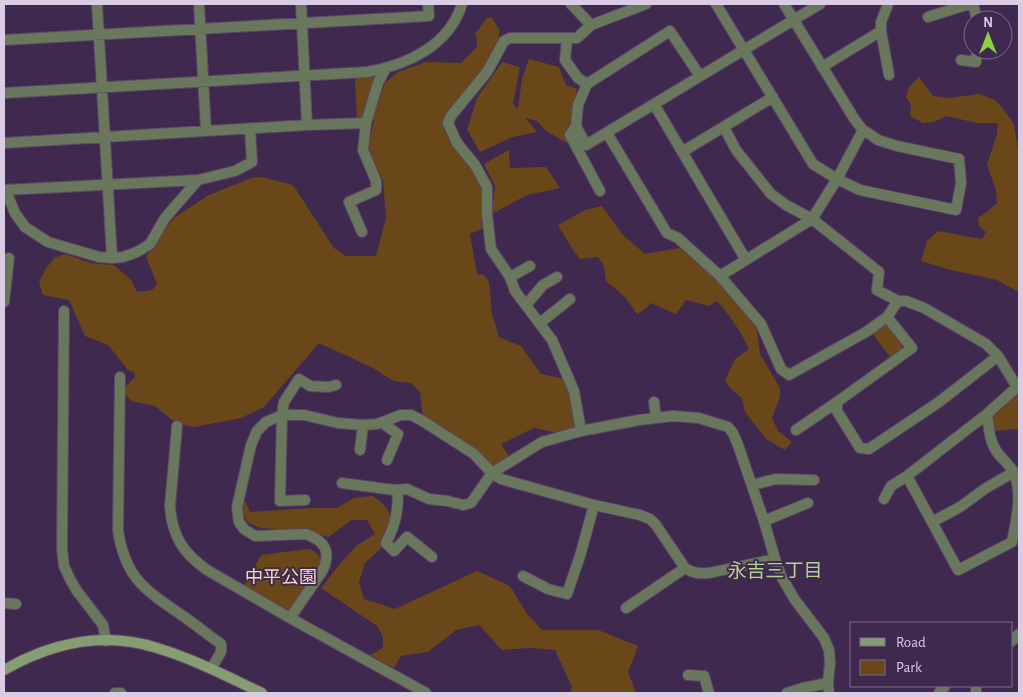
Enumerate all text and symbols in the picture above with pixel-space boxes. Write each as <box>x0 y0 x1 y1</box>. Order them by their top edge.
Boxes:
north arrow <box>963 10 1013 60</box>
text: N <box>983 16 993 30</box>
district label: 永吉三丁目 <box>727 561 823 581</box>
park label: 中平公園 <box>245 568 317 587</box>
legend <box>850 622 1013 687</box>
text: Road <box>896 635 926 650</box>
text: Park <box>896 660 922 675</box>

